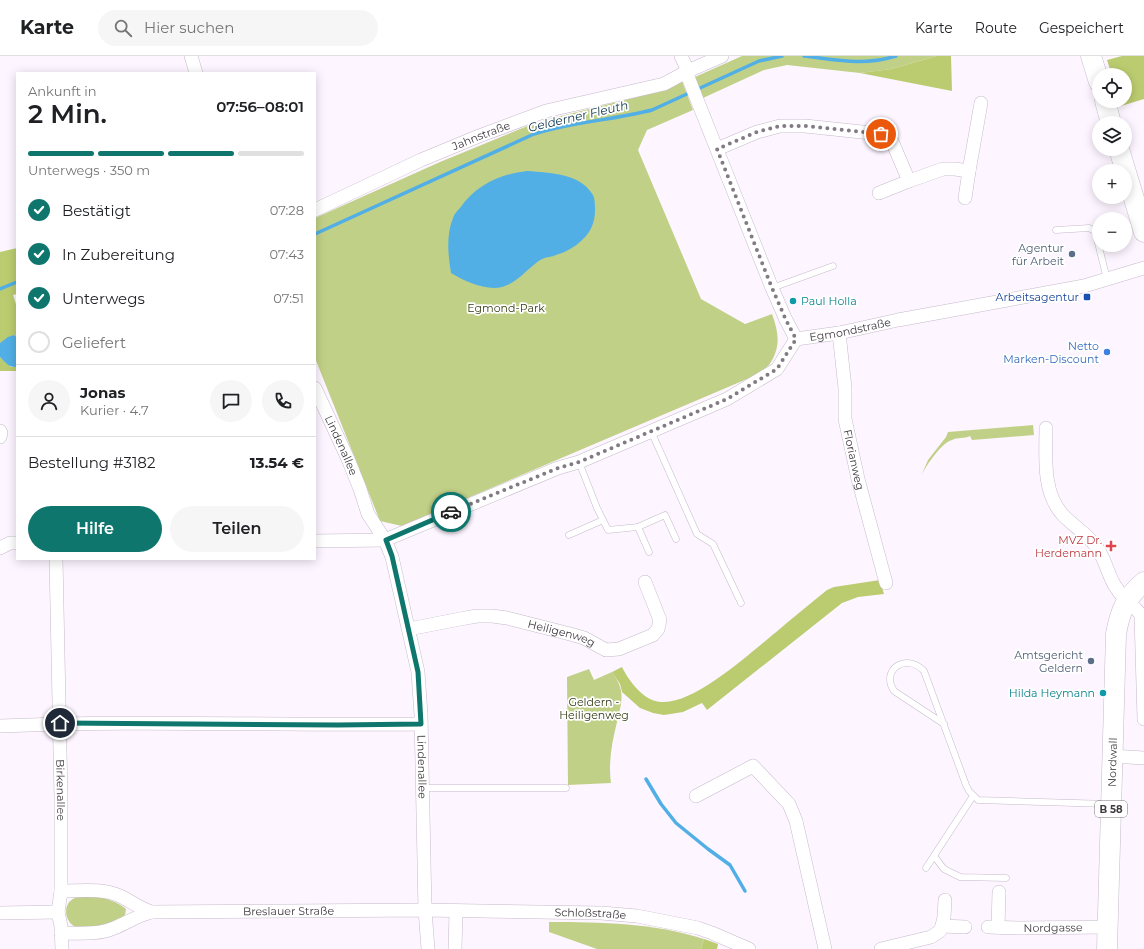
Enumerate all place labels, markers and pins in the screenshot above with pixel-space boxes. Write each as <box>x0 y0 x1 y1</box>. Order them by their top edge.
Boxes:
pin <box>864 117 898 151</box>
place label: Agentur für Arbeit <box>1012 241 1065 268</box>
marker: Agentur für Arbeit <box>1067 249 1077 259</box>
place label: Arbeitsagentur <box>996 290 1079 304</box>
marker: Arbeitsagentur <box>1082 292 1092 302</box>
place label: Paul Holla <box>801 294 857 308</box>
marker: Paul Holla <box>788 296 798 306</box>
place label: Netto Marken-Discount <box>1003 339 1100 366</box>
marker: Netto Marken-Discount <box>1102 347 1112 357</box>
place label: MVZ Dr. Herdemann <box>1035 533 1102 560</box>
marker: MVZ Dr. Herdemann <box>1105 540 1117 552</box>
place label: Amtsgericht Geldern <box>1014 648 1084 675</box>
marker: Amtsgericht Geldern <box>1086 656 1096 666</box>
place label: Hilda Heymann <box>1009 686 1095 700</box>
marker: Hilda Heymann <box>1098 688 1108 698</box>
pin <box>43 706 77 740</box>

